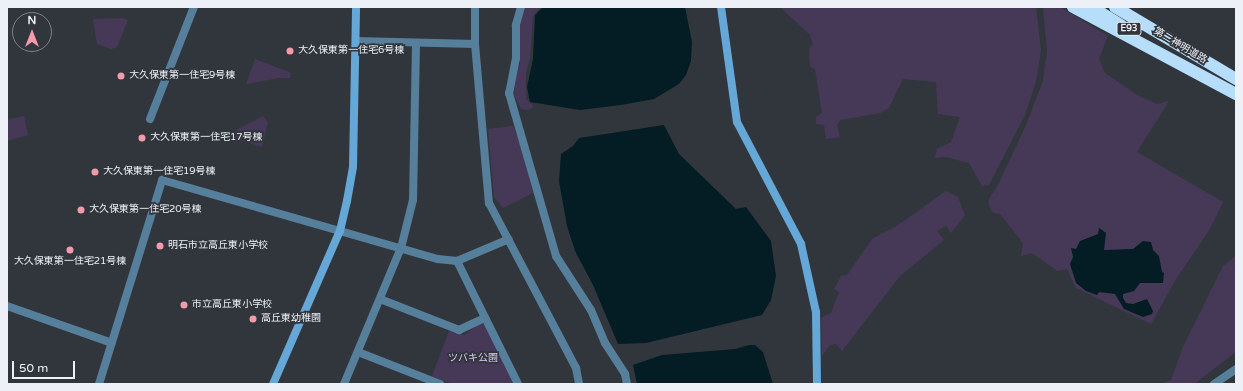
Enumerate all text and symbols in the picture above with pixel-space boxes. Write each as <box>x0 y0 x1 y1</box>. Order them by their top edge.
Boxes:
north arrow <box>12 12 52 52</box>
text: N <box>28 14 36 27</box>
road number: E93 <box>1116 22 1142 36</box>
street label: 第二神明道路 <box>1151 25 1209 67</box>
place label: 大久保東第一住宅6号棟 <box>298 45 404 57</box>
marker: 大久保東第一住宅6号棟 <box>285 46 295 56</box>
place label: 大久保東第一住宅9号棟 <box>129 70 235 82</box>
marker: 大久保東第一住宅9号棟 <box>116 71 126 81</box>
place label: 大久保東第一住宅17号棟 <box>150 132 263 144</box>
marker: 大久保東第一住宅17号棟 <box>137 133 147 143</box>
place label: 大久保東第一住宅19号棟 <box>103 166 216 178</box>
marker: 大久保東第一住宅19号棟 <box>90 167 100 177</box>
place label: 大久保東第一住宅20号棟 <box>89 204 202 216</box>
marker: 大久保東第一住宅20号棟 <box>76 205 86 215</box>
place label: 明石市立高丘東小学校 <box>168 240 268 252</box>
marker: 明石市立高丘東小学校 <box>155 241 165 251</box>
marker: 大久保東第一住宅21号棟 <box>65 245 75 255</box>
place label: 大久保東第一住宅21号棟 <box>14 256 126 268</box>
place label: 市立高丘東小学校 <box>192 299 272 311</box>
marker: 市立高丘東小学校 <box>179 300 189 310</box>
place label: 高丘東幼稚園 <box>261 313 321 325</box>
marker: 高丘東幼稚園 <box>248 314 258 324</box>
scale bar <box>14 353 77 379</box>
park label: ツバキ公園 <box>448 353 498 365</box>
text: 50 m <box>19 361 48 375</box>

